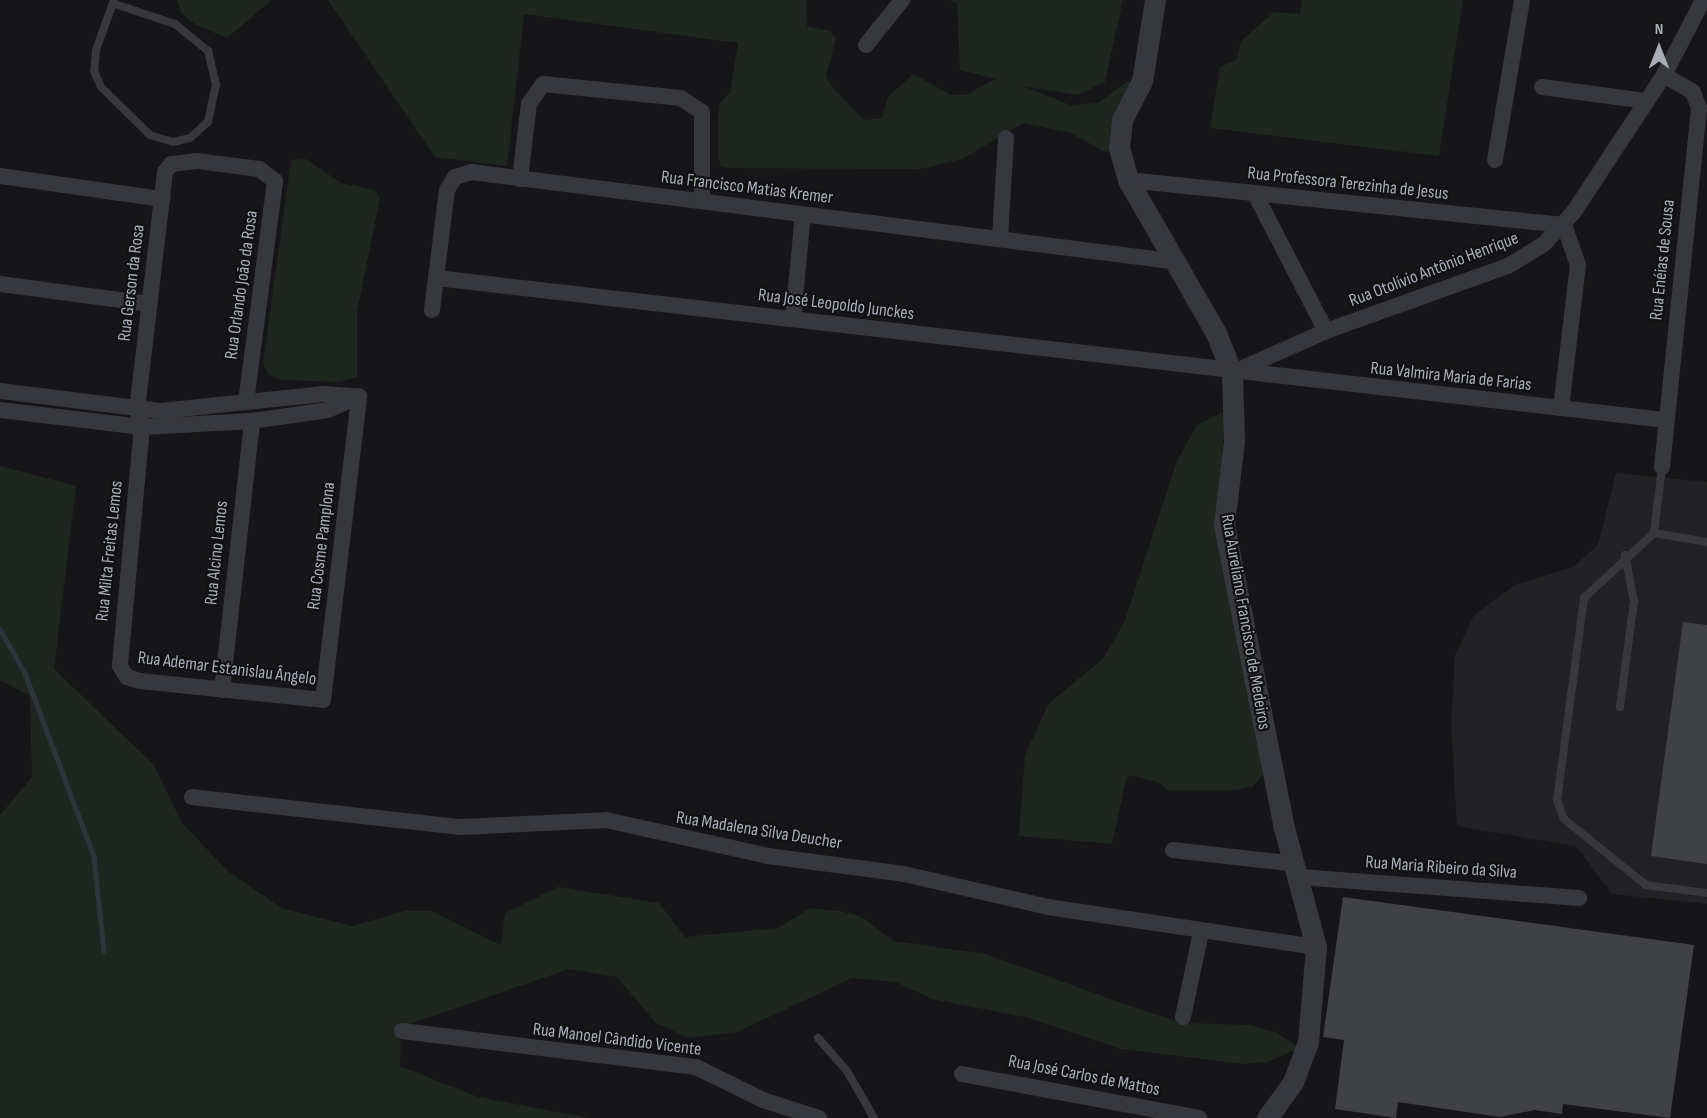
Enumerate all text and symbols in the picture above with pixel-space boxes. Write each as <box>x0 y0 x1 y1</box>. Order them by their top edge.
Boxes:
north arrow <box>1629 18 1689 78</box>
text: N <box>1655 20 1663 39</box>
street label: Rua Professora Terezinha de Jesus <box>1246 163 1450 205</box>
street label: Rua Francisco Matias Kremer <box>660 167 834 209</box>
street label: Rua Enéias de Sousa <box>1646 199 1680 321</box>
street label: Rua Orlando João da Rosa <box>221 209 263 361</box>
street label: Rua Gerson da Rosa <box>114 223 150 343</box>
street label: Rua Otolívio Antônio Henrique <box>1346 228 1522 312</box>
street label: Rua José Leopoldo Junckes <box>757 285 915 325</box>
street label: Rua Valmira Maria de Farias <box>1369 358 1533 396</box>
street label: Rua Milta Freitas Lemos <box>92 480 128 622</box>
street label: Rua Cosme Pamplona <box>303 481 341 611</box>
street label: Rua Alcino Lemos <box>201 500 233 606</box>
street label: Rua Aureliano Francisco de Medeiros <box>1215 513 1275 731</box>
street label: Rua Ademar Estanislau Ângelo <box>137 647 317 691</box>
street label: Rua Madalena Silva Deucher <box>675 807 843 855</box>
street label: Rua Maria Ribeiro da Silva <box>1365 852 1517 884</box>
street label: Rua Manoel Cândido Vicente <box>531 1019 703 1061</box>
street label: Rua José Carlos de Mattos <box>1006 1051 1162 1101</box>

